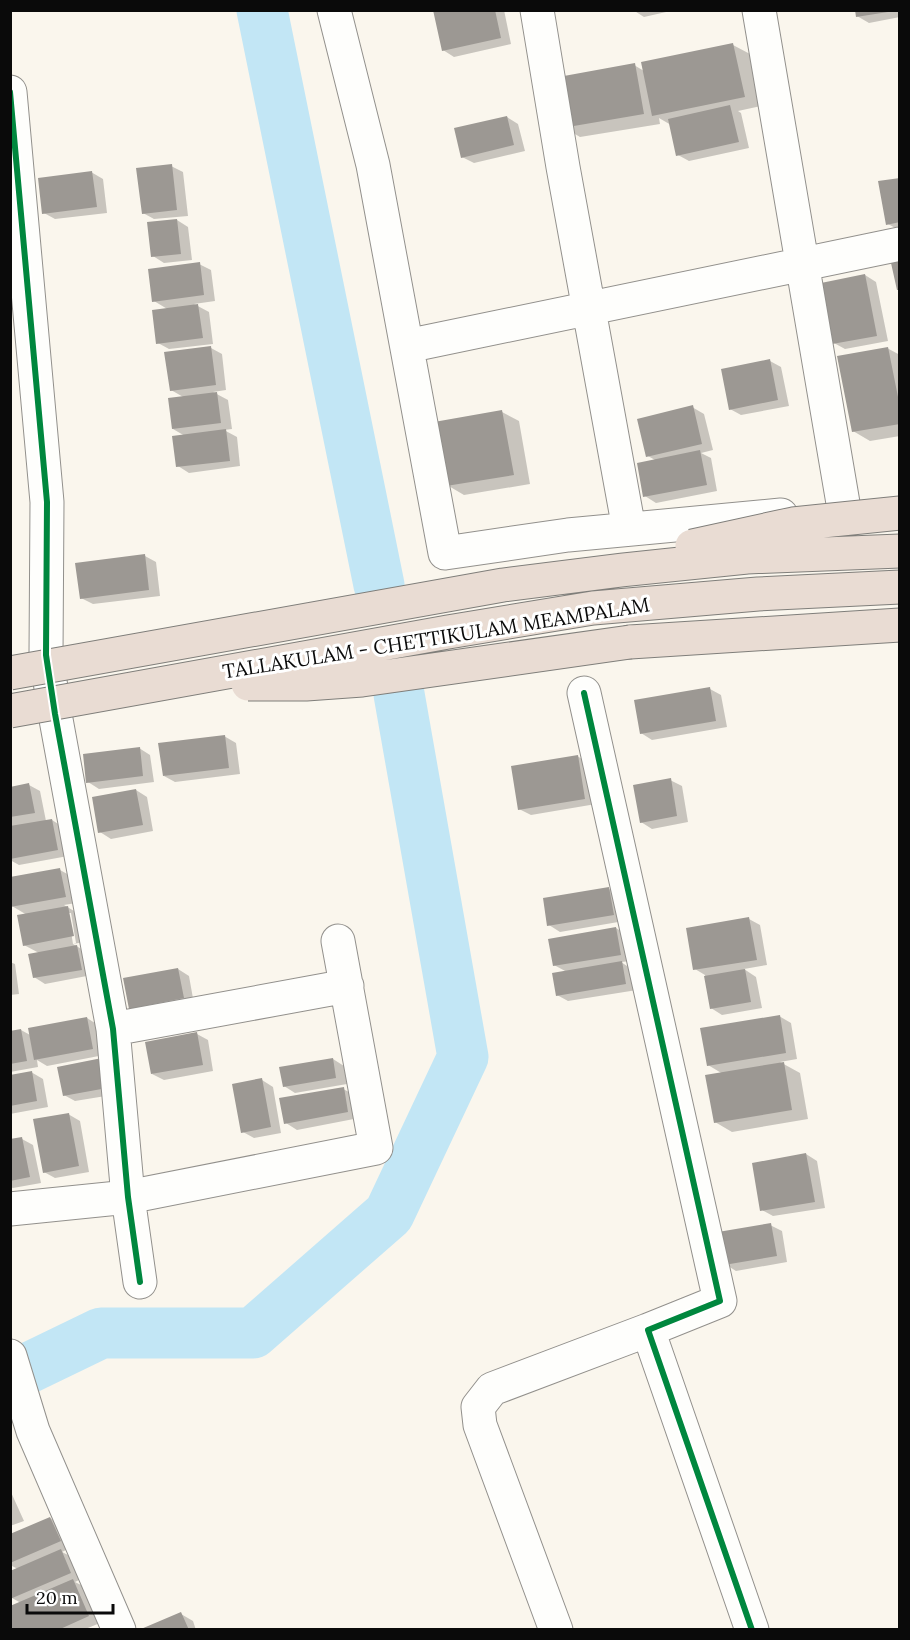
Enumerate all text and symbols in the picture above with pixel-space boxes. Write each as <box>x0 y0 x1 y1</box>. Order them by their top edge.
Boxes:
street label: TALLAKULAM - CHETTIKULAM MEAMPALAM <box>221 591 651 684</box>
scale bar <box>27 1577 112 1615</box>
text: 20 m <box>36 1586 78 1609</box>

